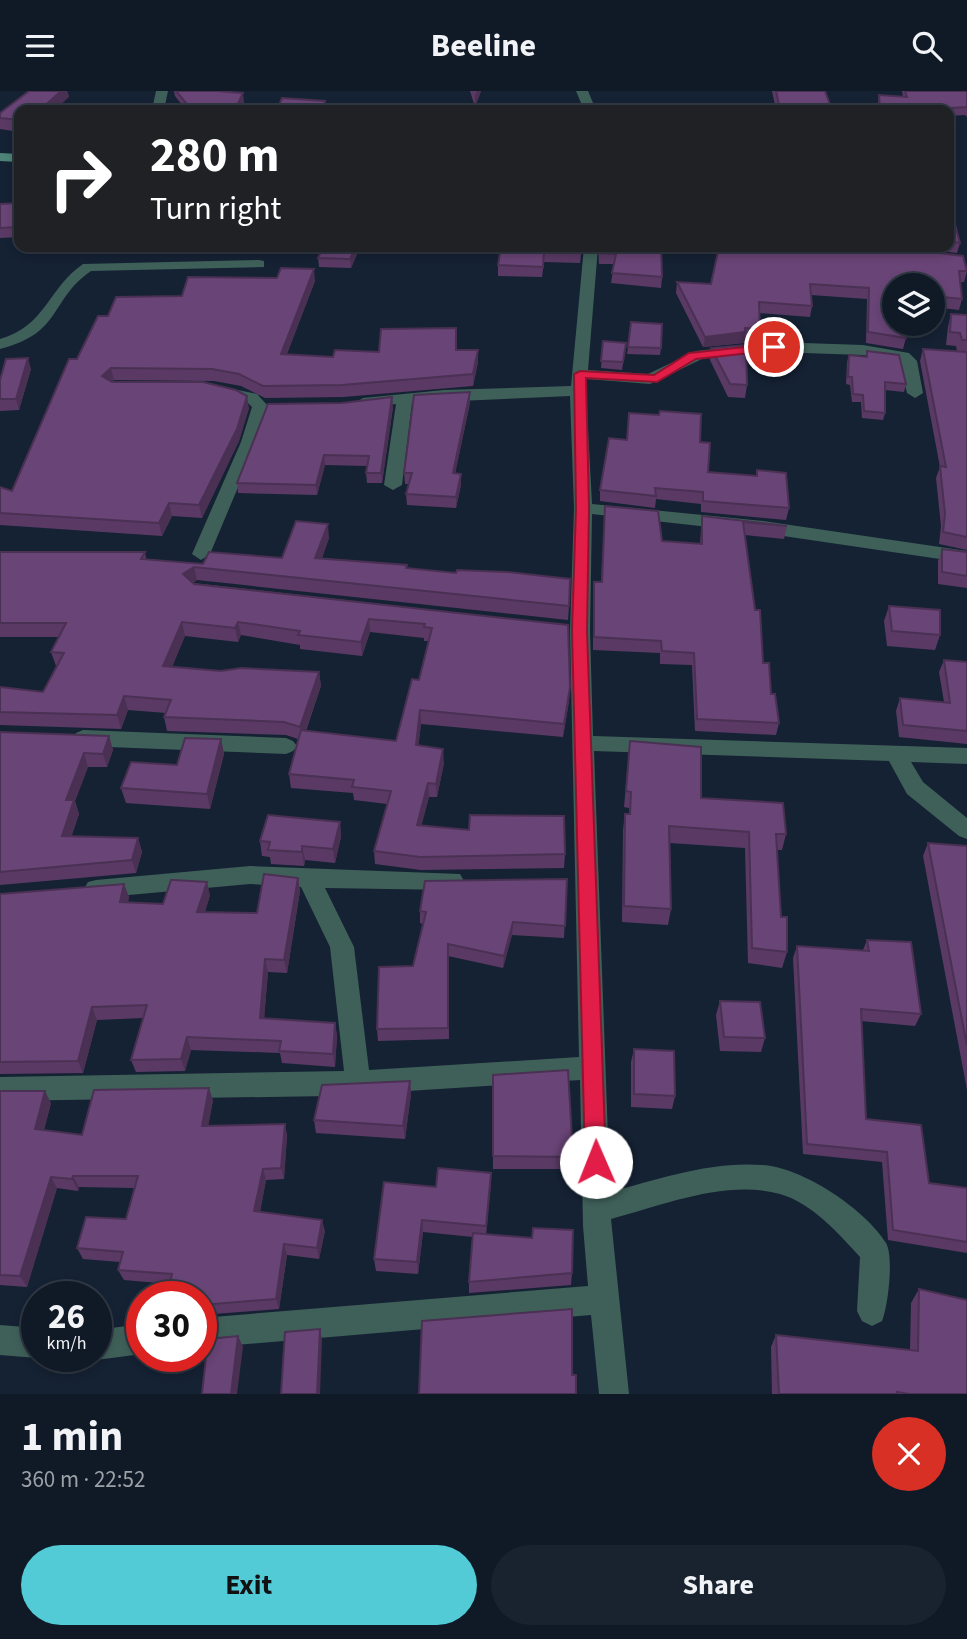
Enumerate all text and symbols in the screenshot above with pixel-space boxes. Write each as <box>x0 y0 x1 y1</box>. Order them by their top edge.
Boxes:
text: Beeline <box>431 23 536 69</box>
icon: menu <box>21 27 59 65</box>
icon: search <box>908 27 946 65</box>
text: 280 m <box>150 121 279 191</box>
icon: right <box>35 133 126 224</box>
text: Turn right <box>150 186 281 232</box>
map controls <box>882 273 945 336</box>
button: layers <box>882 273 945 336</box>
pin <box>744 317 804 377</box>
icon: arrive <box>755 328 793 366</box>
position arrow <box>559 1125 633 1199</box>
speed limit sign: 30 <box>126 1281 217 1372</box>
text: 26 <box>48 1292 85 1342</box>
text: km/h <box>47 1331 86 1356</box>
text: 1 min <box>21 1407 123 1467</box>
button: close <box>872 1417 946 1491</box>
text: 360 m · 22:52 <box>21 1463 145 1496</box>
button: Exit <box>21 1545 477 1625</box>
button: Share <box>491 1545 946 1625</box>

